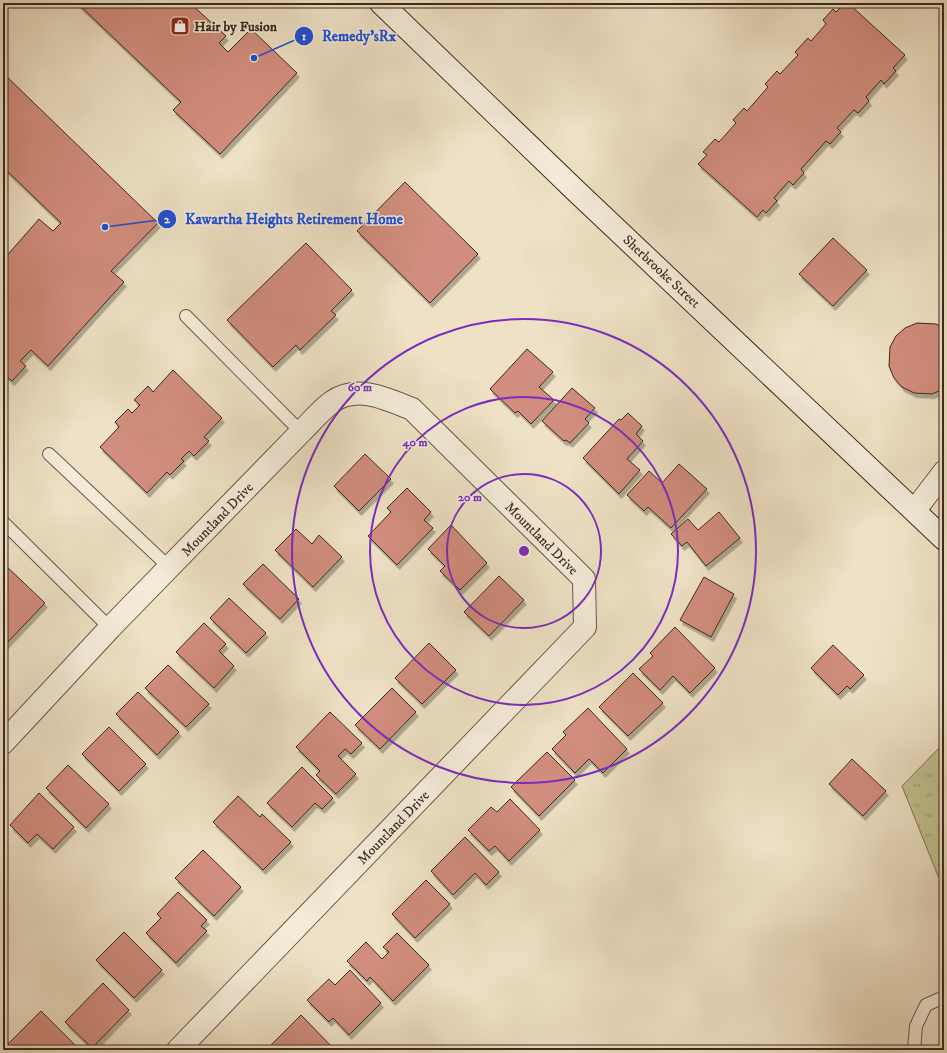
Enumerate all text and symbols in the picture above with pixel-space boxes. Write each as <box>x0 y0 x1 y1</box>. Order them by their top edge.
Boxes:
shop icon: Hair by Fusion <box>169 15 191 37</box>
place label: Hair by Fusion <box>194 18 278 36</box>
callout: Remedy'sRx <box>294 22 404 49</box>
text: Remedy'sRx <box>322 27 397 46</box>
text: 1 <box>302 29 307 44</box>
callout: Kawartha Heights Retirement Home <box>157 205 411 232</box>
text: Kawartha Heights Retirement Home <box>185 210 404 229</box>
text: 2 <box>164 212 171 227</box>
street label: Sherbrooke Street <box>619 231 704 313</box>
text: 60 m <box>348 380 372 395</box>
text: 40 m <box>402 435 427 450</box>
street label: Mountland Drive <box>178 479 258 561</box>
text: 20 m <box>458 490 482 505</box>
street label: Mountland Drive <box>501 498 582 579</box>
centre of rings <box>517 544 531 558</box>
street label: Mountland Drive <box>354 787 434 869</box>

